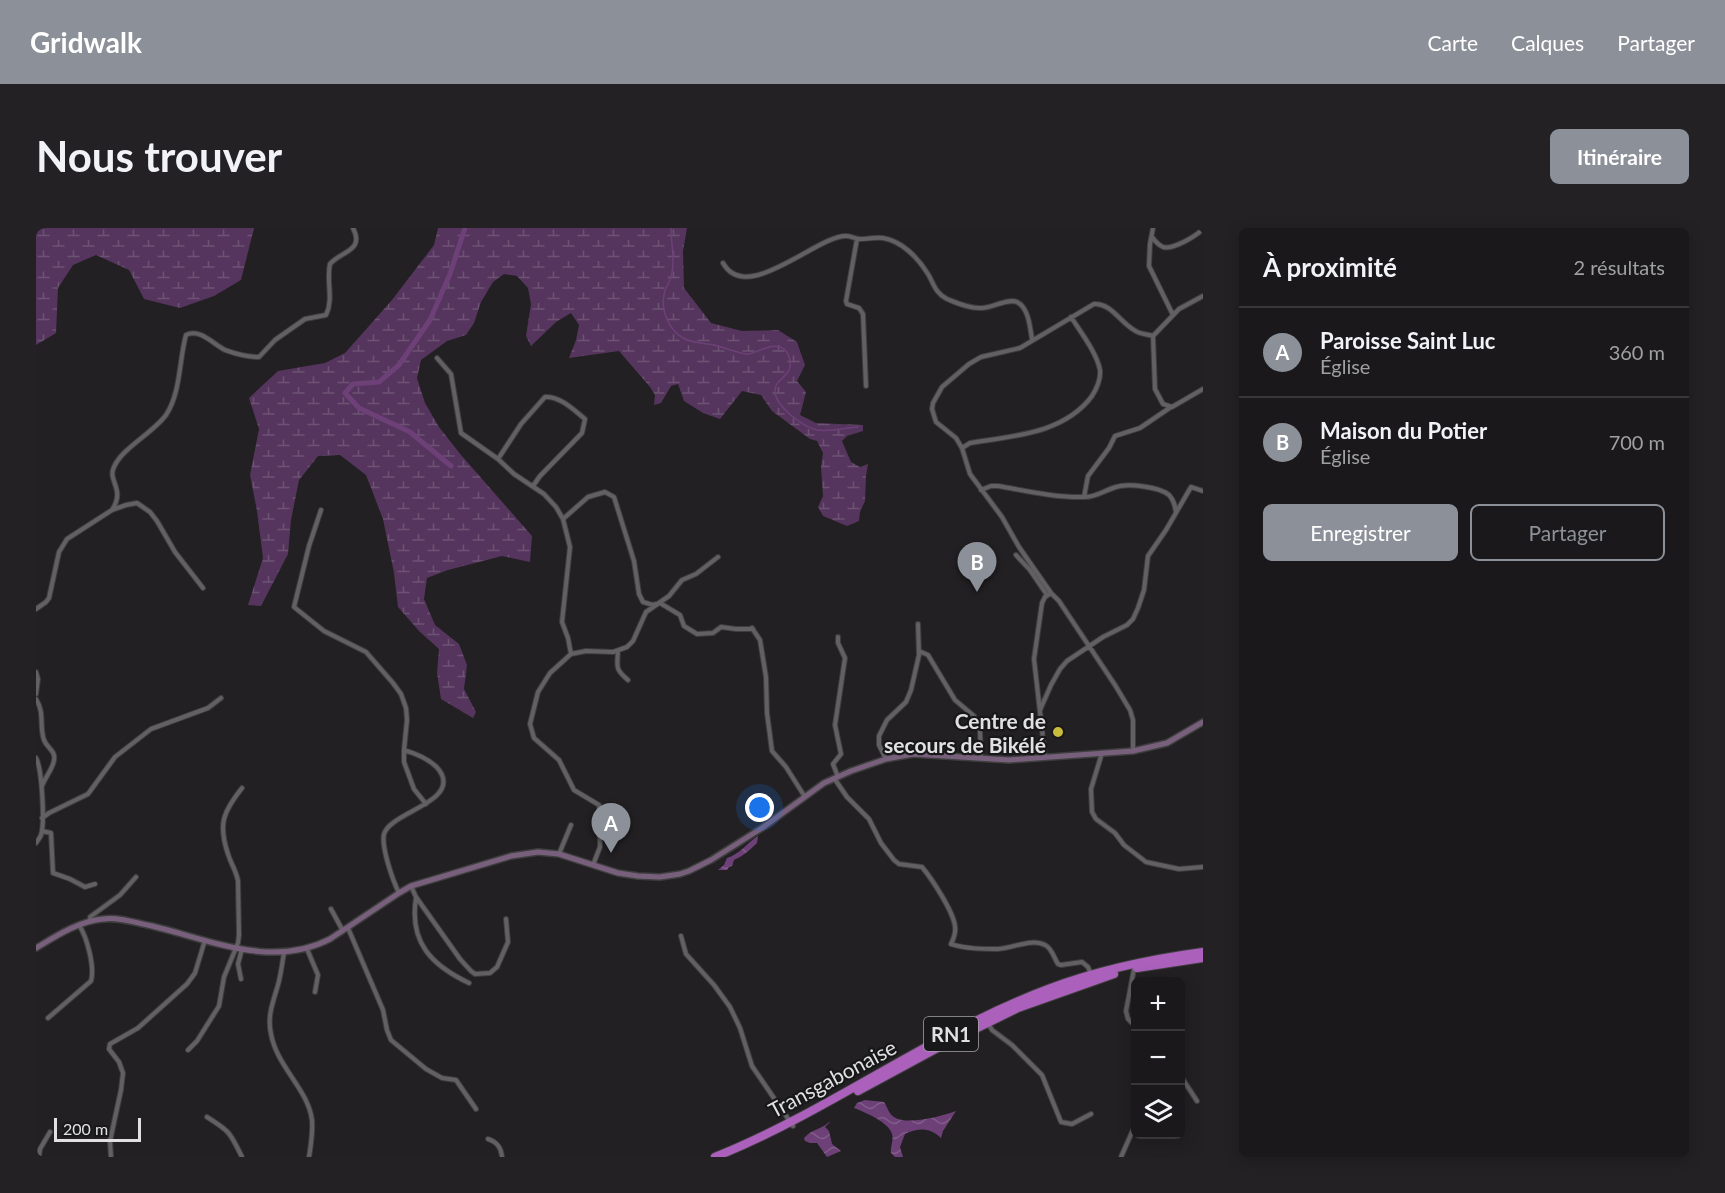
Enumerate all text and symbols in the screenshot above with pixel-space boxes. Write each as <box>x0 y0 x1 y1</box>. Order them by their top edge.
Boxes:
text: Gridwalk <box>30 25 142 59</box>
text: Carte <box>1427 30 1478 55</box>
text: Calques <box>1511 30 1584 55</box>
text: Partager <box>1617 30 1695 55</box>
button: Itinéraire <box>1550 129 1689 184</box>
text: Nous trouver <box>36 131 282 181</box>
text: À proximité <box>1263 251 1397 283</box>
text: 2 résultats <box>1574 255 1665 279</box>
text: Paroisse Saint Luc <box>1320 327 1495 354</box>
text: A <box>1276 340 1289 364</box>
text: 360 m <box>1609 340 1665 364</box>
text: Église <box>1320 354 1370 378</box>
text: Maison du Potier <box>1320 417 1487 444</box>
text: B <box>1276 430 1289 454</box>
text: 700 m <box>1609 430 1665 454</box>
text: Église <box>1320 444 1370 468</box>
button: Enregistrer <box>1263 504 1458 561</box>
button: Partager <box>1470 504 1665 561</box>
pin: B <box>958 542 996 592</box>
place label: Centre de secours de Bikélé <box>884 708 1046 757</box>
marker: Centre de secours de Bikélé <box>1051 725 1065 739</box>
your location <box>745 793 774 822</box>
pin: A <box>592 804 630 853</box>
map controls <box>1131 977 1185 1139</box>
button: + <box>1131 977 1185 1031</box>
road number: RN1 <box>924 1017 978 1051</box>
button: − <box>1131 1031 1185 1085</box>
street label: Transgabonaise <box>764 1034 900 1122</box>
button: layers <box>1131 1085 1185 1139</box>
scale bar <box>54 1115 141 1142</box>
text: 200 m <box>63 1119 108 1138</box>

